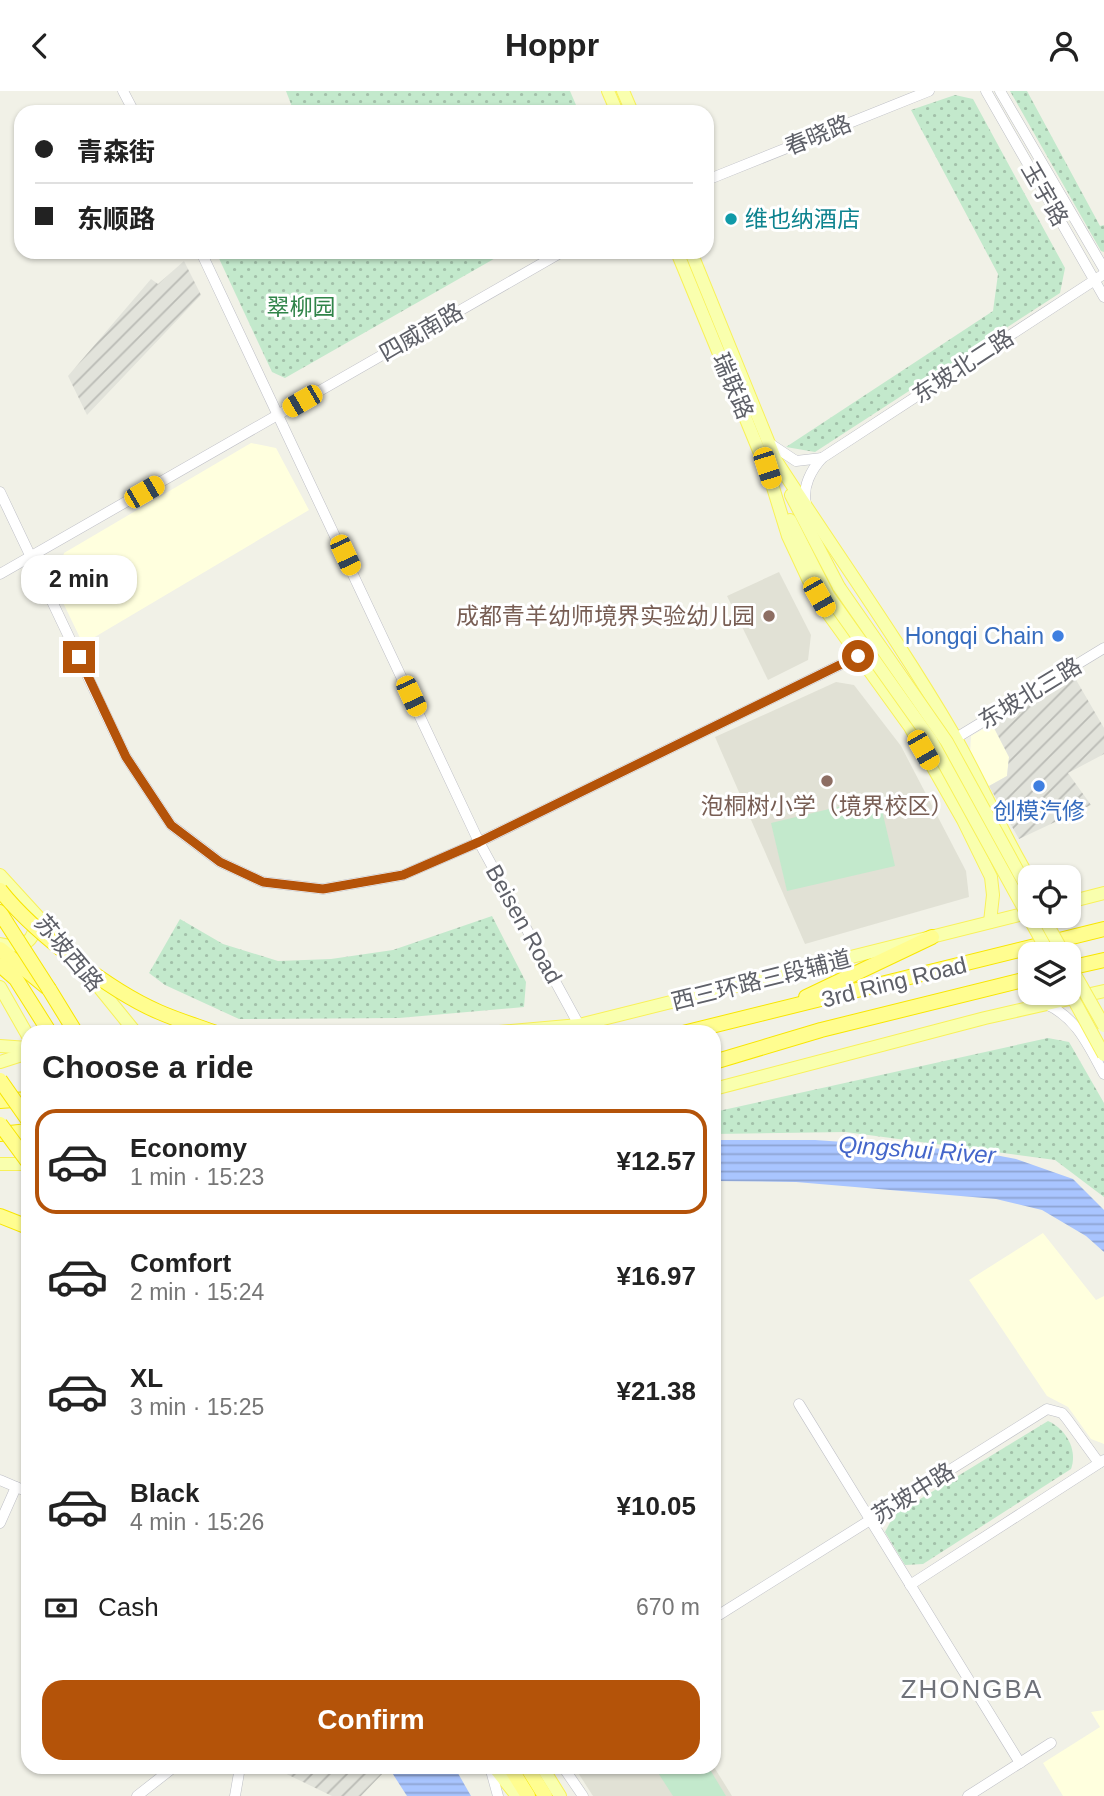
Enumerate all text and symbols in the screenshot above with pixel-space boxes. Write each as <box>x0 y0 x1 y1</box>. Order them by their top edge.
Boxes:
icon: back <box>21 27 59 65</box>
text: Hoppr <box>505 27 599 63</box>
icon: person <box>1045 27 1083 65</box>
street label: 春晓路 <box>781 110 855 160</box>
text: 青森街 <box>77 137 155 167</box>
street label: 玉宇路 <box>1016 158 1074 230</box>
text: 东顺路 <box>77 204 155 234</box>
place label: 维也纳酒店 <box>745 206 860 232</box>
marker: 维也纳酒店 <box>723 211 739 227</box>
park label: 翠柳园 <box>267 294 336 320</box>
street label: 四威南路 <box>375 298 467 366</box>
street label: 东坡北二路 <box>908 324 1018 408</box>
street label: 瑞联路 <box>708 349 758 423</box>
car <box>279 381 326 421</box>
car <box>751 445 784 491</box>
car <box>121 472 168 512</box>
car <box>327 532 364 578</box>
callout: 2 min <box>21 555 137 605</box>
text: 2 min <box>49 566 109 592</box>
car <box>800 574 839 620</box>
place label: 成都青羊幼师境界实验幼儿园 <box>456 603 755 629</box>
marker: 成都青羊幼师境界实验幼儿园 <box>761 608 777 624</box>
place label: Hongqi Chain <box>905 623 1044 649</box>
marker: Hongqi Chain <box>1050 628 1066 644</box>
route start <box>842 640 874 672</box>
route end <box>63 641 95 673</box>
street label: 东坡北三路 <box>974 652 1086 734</box>
car <box>393 673 430 719</box>
car <box>904 727 943 773</box>
marker: 泡桐树小学（境界校区） <box>819 773 835 789</box>
marker: 创模汽修 <box>1031 778 1047 794</box>
place label: 泡桐树小学（境界校区） <box>701 793 954 819</box>
place label: 创模汽修 <box>993 798 1085 824</box>
street label: Beisen Road <box>481 860 567 988</box>
map controls <box>1018 865 1081 1005</box>
button: locate <box>1018 865 1081 928</box>
street label: 苏坡西路 <box>29 909 109 997</box>
button: layers <box>1018 942 1081 1005</box>
street label: 西三环路三段辅道 <box>669 945 853 1015</box>
street label: 3rd Ring Road <box>819 951 969 1013</box>
text: Choose a ride <box>42 1049 254 1085</box>
icon: car <box>46 1130 109 1193</box>
water label: Qingshui River <box>838 1131 997 1169</box>
text: Economy <box>130 1133 247 1163</box>
text: ¥12.57 <box>616 1146 696 1176</box>
text: 1 min · 15:23 <box>130 1164 264 1190</box>
icon: car <box>46 1245 109 1308</box>
text: Comfort <box>130 1248 231 1278</box>
text: ¥16.97 <box>616 1261 696 1291</box>
text: 2 min · 15:24 <box>130 1279 264 1305</box>
icon: car <box>46 1360 109 1423</box>
text: XL <box>130 1363 163 1393</box>
text: ¥21.38 <box>616 1376 696 1406</box>
text: 3 min · 15:25 <box>130 1394 264 1420</box>
street label: 苏坡中路 <box>867 1458 959 1528</box>
icon: car <box>46 1475 109 1538</box>
text: Black <box>130 1478 199 1508</box>
text: ¥10.05 <box>616 1491 696 1521</box>
text: 4 min · 15:26 <box>130 1509 264 1535</box>
icon: cash <box>42 1589 80 1627</box>
text: Cash <box>98 1592 159 1622</box>
text: 670 m <box>636 1594 700 1620</box>
district label: ZHONGBA <box>901 1674 1043 1704</box>
button: Confirm <box>42 1680 700 1760</box>

